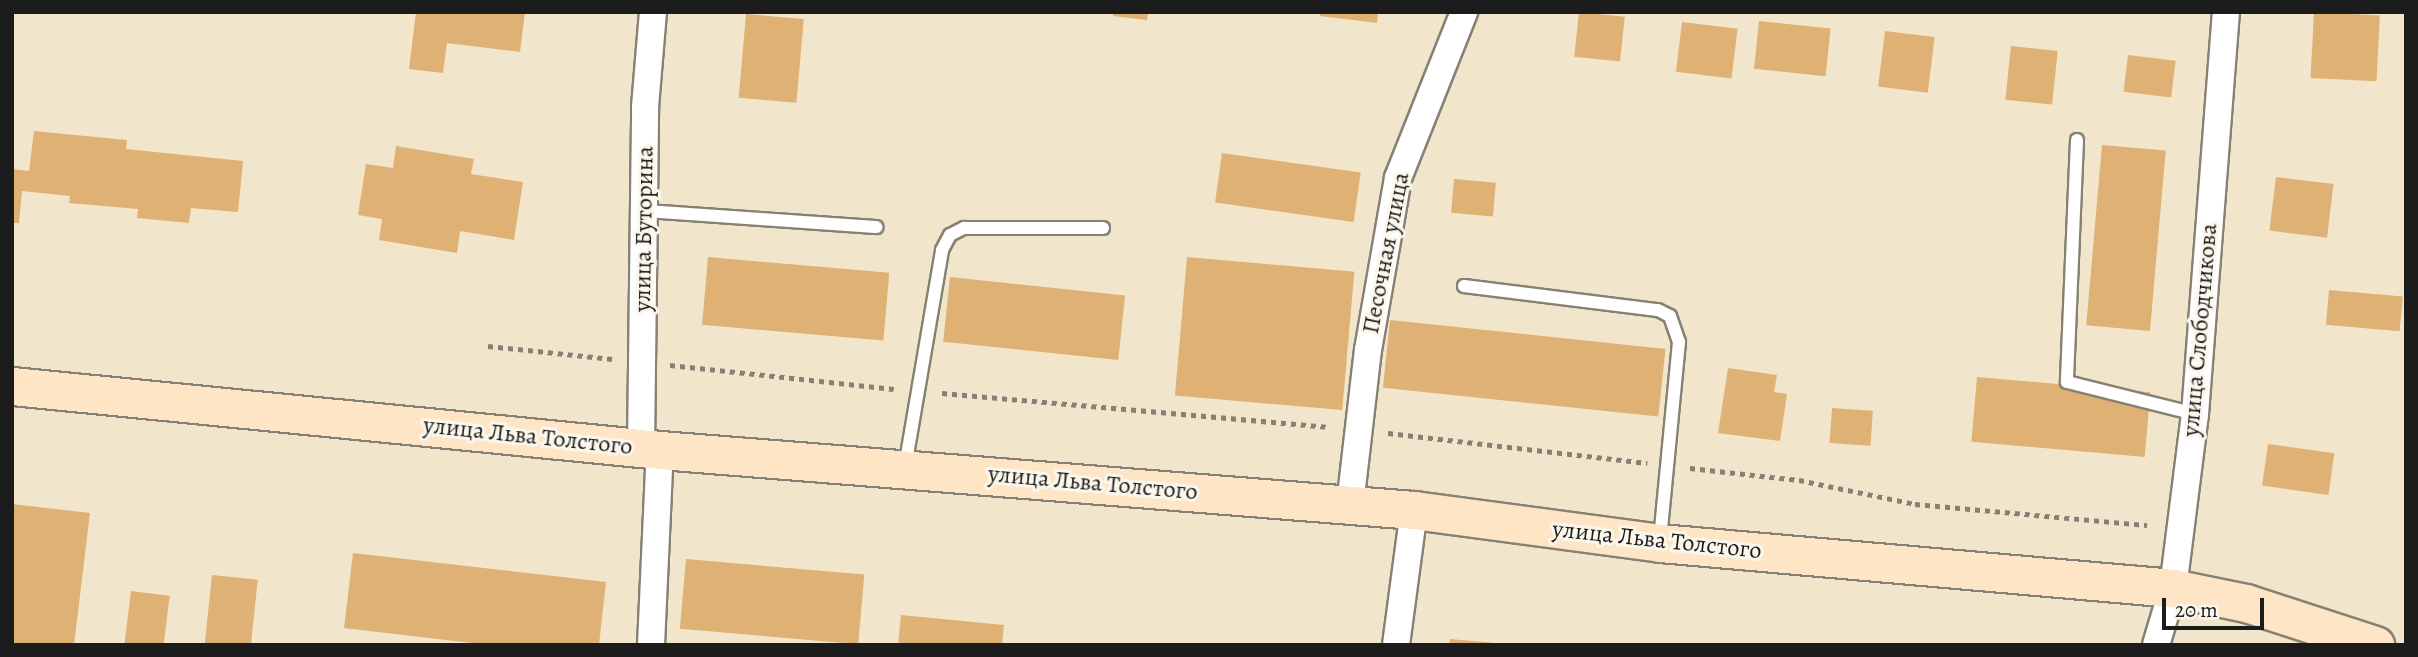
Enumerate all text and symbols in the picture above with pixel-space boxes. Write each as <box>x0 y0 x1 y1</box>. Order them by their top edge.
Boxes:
street label: улица Буторина <box>628 146 660 312</box>
street label: Песочная улица <box>1356 170 1416 336</box>
street label: улица Слободчикова <box>2176 222 2224 438</box>
street label: улица Льва Толстого <box>422 411 634 461</box>
street label: улица Льва Толстого <box>987 459 1199 507</box>
street label: улица Льва Толстого <box>1551 515 1763 565</box>
scale bar <box>2166 584 2268 628</box>
text: 20 m <box>2175 596 2218 624</box>

